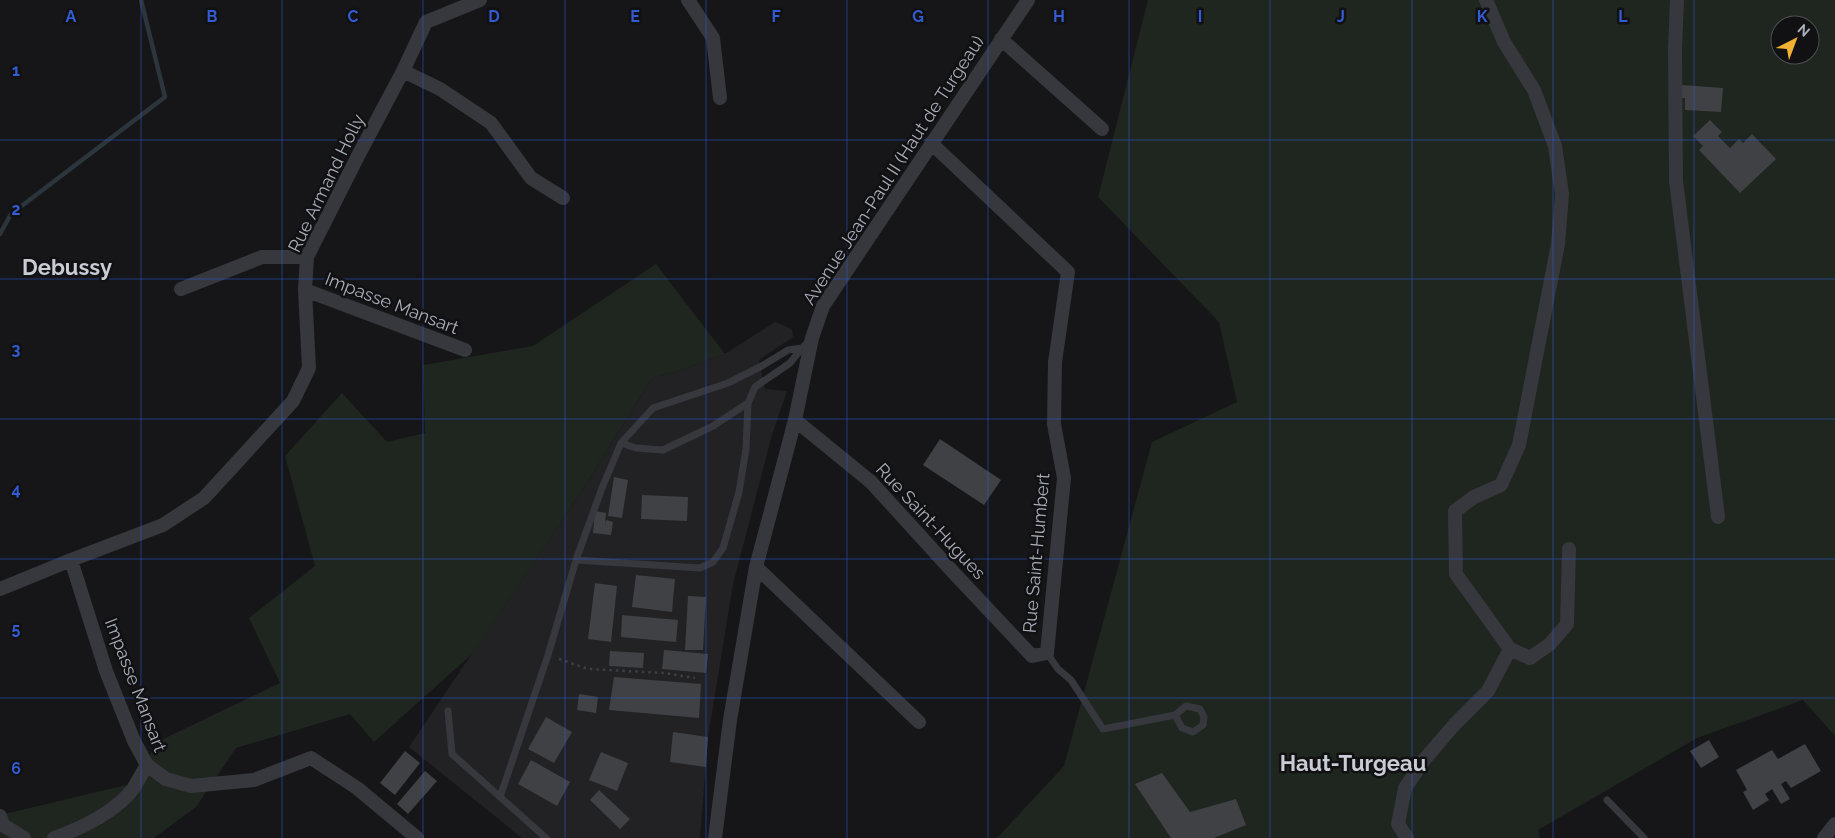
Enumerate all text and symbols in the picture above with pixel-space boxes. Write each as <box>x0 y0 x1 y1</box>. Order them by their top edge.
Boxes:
text: A <box>66 7 77 26</box>
text: B <box>207 7 218 26</box>
text: C <box>348 7 359 26</box>
text: D <box>488 7 500 26</box>
text: E <box>630 7 640 26</box>
text: F <box>771 7 781 26</box>
text: G <box>912 7 924 26</box>
text: H <box>1053 7 1065 26</box>
text: I <box>1198 7 1202 26</box>
text: J <box>1337 7 1345 26</box>
text: K <box>1477 7 1488 26</box>
text: L <box>1618 7 1628 26</box>
north arrow <box>1770 15 1820 65</box>
text: N <box>1794 21 1813 40</box>
street label: Avenue Jean-Paul II (Haut de Turgeau) <box>798 31 988 308</box>
text: 1 <box>12 61 20 80</box>
street label: Rue Armand Holly <box>283 110 369 256</box>
text: 2 <box>11 200 21 219</box>
district label: Debussy <box>22 254 112 280</box>
street label: Impasse Mansart <box>322 268 462 338</box>
text: 3 <box>12 340 21 359</box>
street label: Rue Saint-Hugues <box>872 459 990 584</box>
street label: Rue Saint-Humbert <box>1019 472 1053 634</box>
text: 4 <box>11 480 21 499</box>
street label: Impasse Mansart <box>101 615 171 755</box>
text: 5 <box>12 619 21 638</box>
district label: Haut-Turgeau <box>1280 750 1426 776</box>
text: 6 <box>11 759 21 778</box>

